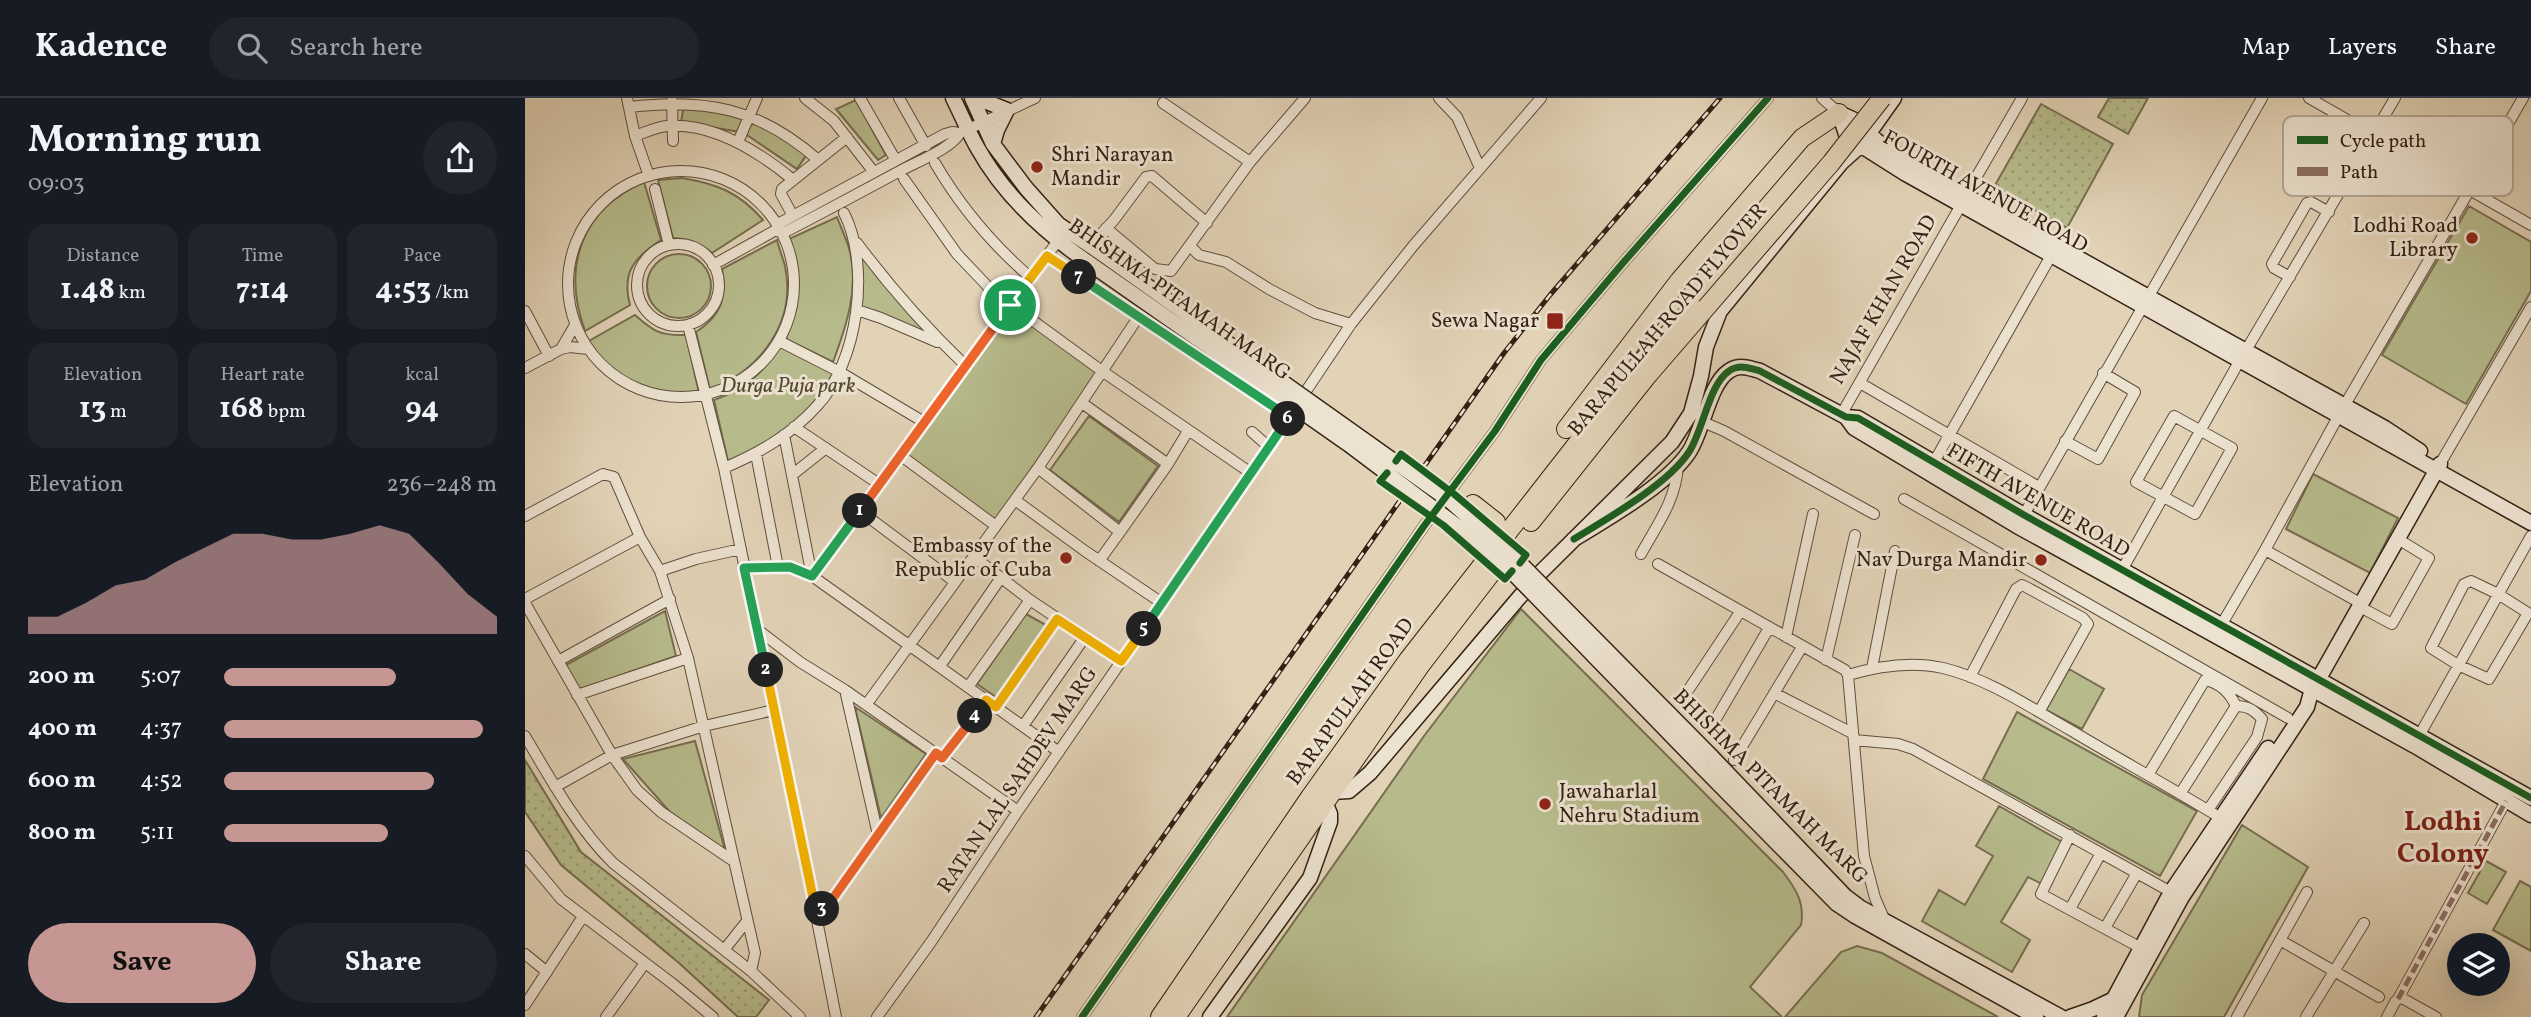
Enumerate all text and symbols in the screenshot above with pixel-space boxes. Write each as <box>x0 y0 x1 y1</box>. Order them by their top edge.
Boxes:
search box <box>209 17 699 80</box>
text: Kadence <box>35 25 167 71</box>
icon: search <box>233 29 271 67</box>
text: Search here <box>289 30 423 66</box>
text: Map <box>2242 31 2290 65</box>
text: Layers <box>2328 31 2397 65</box>
text: Share <box>2435 31 2496 65</box>
text: Morning run <box>28 115 262 168</box>
legend <box>2283 116 2513 196</box>
button: share <box>423 121 497 195</box>
street label: FOURTH AVENUE ROAD <box>1877 123 2093 261</box>
text: Cycle path <box>2340 129 2426 155</box>
place label: Shri Narayan Mandir <box>1051 141 1173 194</box>
marker: Shri Narayan Mandir <box>1029 159 1045 175</box>
text: Path <box>2340 160 2378 186</box>
text: 09:03 <box>28 168 84 200</box>
street label: BARAPULLAH ROAD FLYOVER <box>1562 197 1774 443</box>
street label: NAJAF KHAN ROAD <box>1824 210 1944 390</box>
street label: BHISHMA PITAMAH MARG <box>1062 212 1296 388</box>
place label: Lodhi Road Library <box>2353 212 2459 265</box>
marker: Lodhi Road Library <box>2464 230 2480 246</box>
text: Distance <box>66 243 139 269</box>
text: Time <box>242 243 283 269</box>
text: Pace <box>403 243 441 269</box>
pin: 7 <box>1061 260 1097 294</box>
text: 7 <box>1074 263 1083 289</box>
text: 1.48 <box>60 269 115 311</box>
text: 7:14 <box>236 269 289 311</box>
text: 4:53 <box>375 269 431 311</box>
pin <box>980 275 1040 335</box>
text: km <box>115 280 146 306</box>
text: /km <box>431 280 469 306</box>
icon: arrive <box>991 286 1029 324</box>
place label: Sewa Nagar <box>1431 307 1539 336</box>
marker: Sewa Nagar <box>1545 311 1565 331</box>
text: Elevation <box>63 362 142 388</box>
text: Heart rate <box>221 362 304 388</box>
text: kcal <box>405 362 439 388</box>
park label: Durga Puja park <box>721 372 856 401</box>
text: 13 <box>79 388 106 430</box>
text: 168 <box>219 388 264 430</box>
text: 94 <box>405 388 439 430</box>
text: m <box>106 399 127 425</box>
text: bpm <box>264 399 306 425</box>
pin: 6 <box>1271 402 1305 436</box>
text: 6 <box>1282 405 1293 431</box>
street label: FIFTH AVENUE ROAD <box>1941 437 2135 565</box>
text: Elevation <box>28 469 124 501</box>
text: 236–248 m <box>387 469 497 501</box>
pin: 1 <box>843 494 877 528</box>
text: 1 <box>856 497 863 523</box>
place label: Embassy of the Republic of Cuba <box>895 532 1052 585</box>
place label: Nav Durga Mandir <box>1856 546 2027 575</box>
marker: Embassy of the Republic of Cuba <box>1058 550 1074 566</box>
marker: Nav Durga Mandir <box>2033 552 2049 568</box>
pin: 5 <box>1127 612 1161 646</box>
street label: BARAPULLAH ROAD <box>1280 612 1422 792</box>
text: 5 <box>1139 615 1148 641</box>
pin: 2 <box>749 652 783 688</box>
text: 2 <box>761 656 770 682</box>
text: 200 m <box>28 661 95 693</box>
text: 5:07 <box>140 661 181 693</box>
street label: RATAN LAL SAHDEV MARG <box>931 661 1105 899</box>
street label: BHISHMA PITAMAH MARG <box>1666 683 1874 891</box>
pin: 4 <box>958 698 993 734</box>
text: 4 <box>969 702 980 728</box>
text: 400 m <box>28 713 97 745</box>
text: 4:37 <box>140 713 182 745</box>
text: 600 m <box>28 765 96 797</box>
text: 4:52 <box>140 765 183 797</box>
place label: Jawaharlal Nehru Stadium <box>1559 778 1700 831</box>
marker: Jawaharlal Nehru Stadium <box>1537 796 1553 812</box>
district label: Lodhi Colony <box>2397 803 2489 874</box>
text: 800 m <box>28 817 96 849</box>
text: 5:11 <box>140 817 174 849</box>
pin: 3 <box>805 892 839 926</box>
text: 3 <box>817 895 826 921</box>
button: Save <box>28 923 256 1003</box>
button: Share <box>270 923 497 1003</box>
map controls <box>2447 933 2510 996</box>
button: layers <box>2447 933 2510 996</box>

